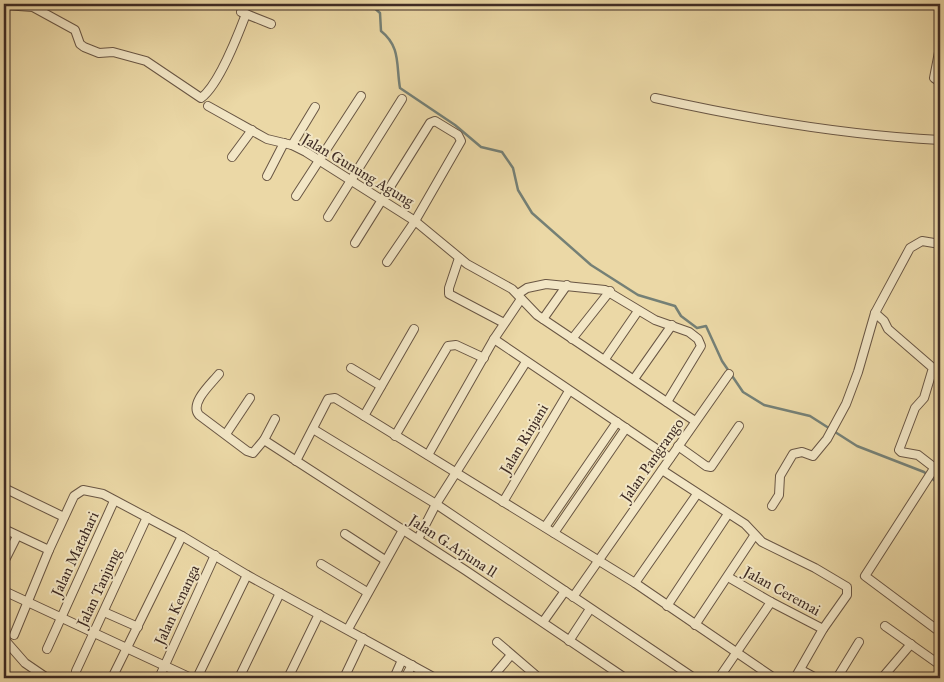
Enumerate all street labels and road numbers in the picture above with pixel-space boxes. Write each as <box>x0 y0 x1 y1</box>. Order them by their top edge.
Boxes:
street label: Jalan Gunung Agung <box>297 128 418 212</box>
street label: Jalan Rinjani <box>495 401 553 480</box>
street label: Jalan Pangrango <box>615 414 689 508</box>
street label: Jalan Matahari <box>47 509 103 602</box>
street label: Jalan G.Arjuna ll <box>403 510 501 582</box>
street label: Jalan Tanjung <box>72 545 126 632</box>
street label: Jalan Kenanga <box>150 561 205 650</box>
street label: Jalan Ceremai <box>738 562 824 620</box>

